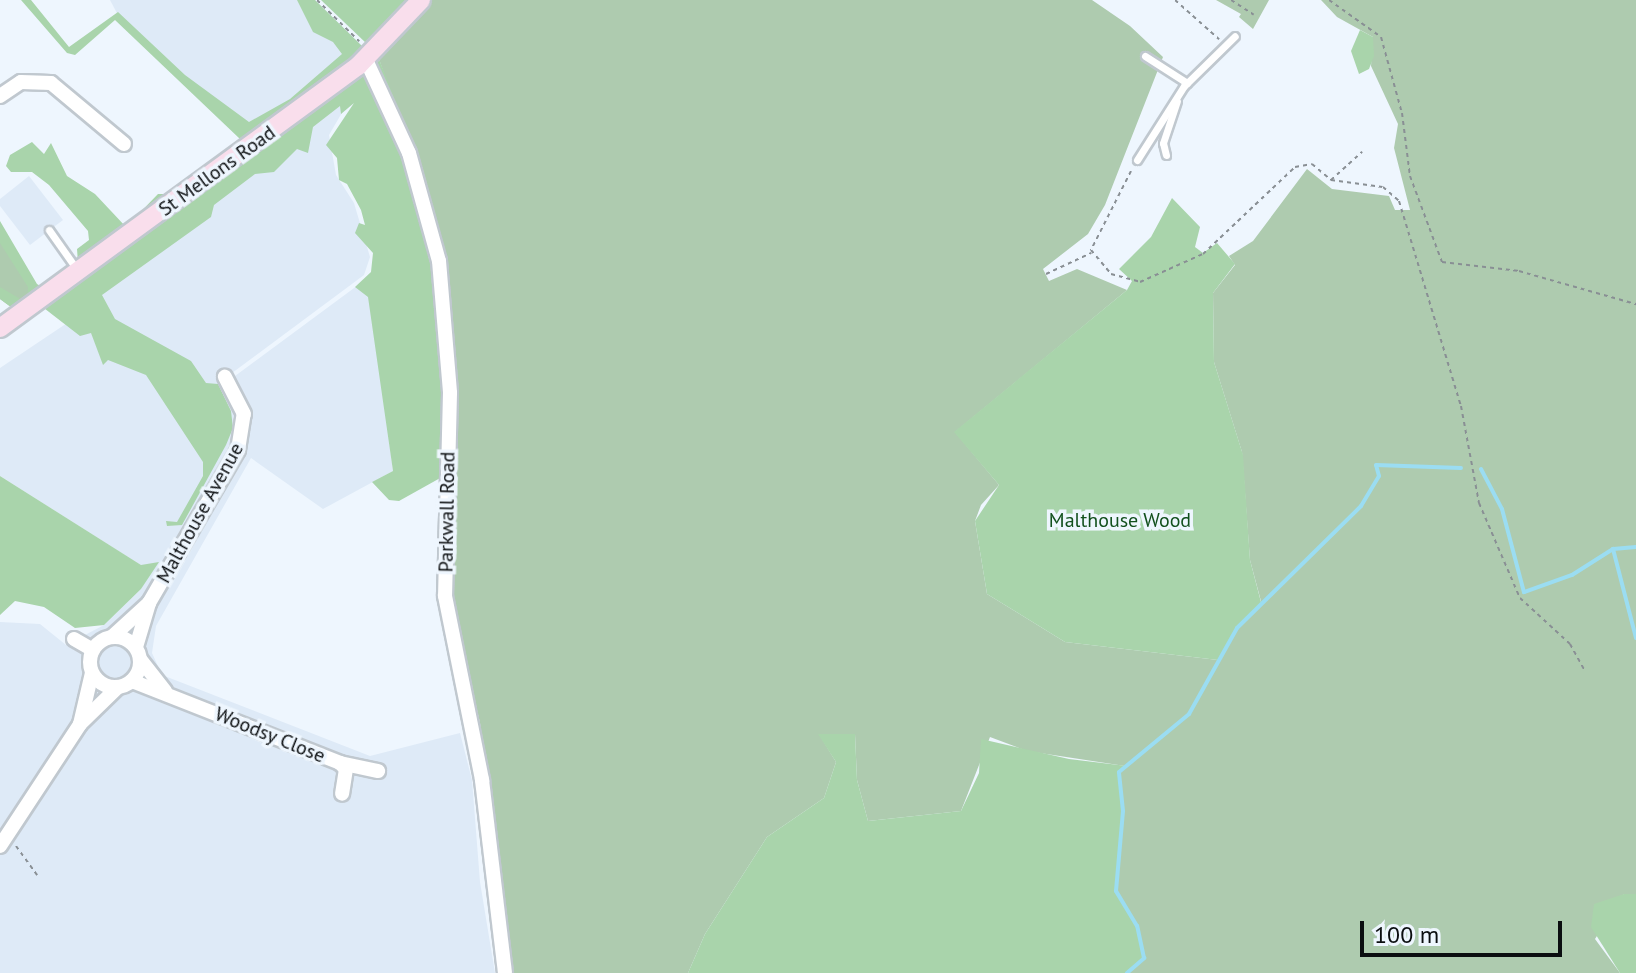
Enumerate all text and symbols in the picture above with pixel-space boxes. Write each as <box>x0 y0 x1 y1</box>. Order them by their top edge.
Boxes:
street label: St Mellons Road <box>154 121 280 221</box>
street label: Malthouse Avenue <box>151 438 249 588</box>
street label: Parkwall Road <box>434 451 460 573</box>
park label: Malthouse Wood <box>1049 508 1191 532</box>
street label: Woodsy Close <box>211 702 329 768</box>
scale bar <box>1364 905 1566 955</box>
text: 100 m <box>1374 919 1439 950</box>

